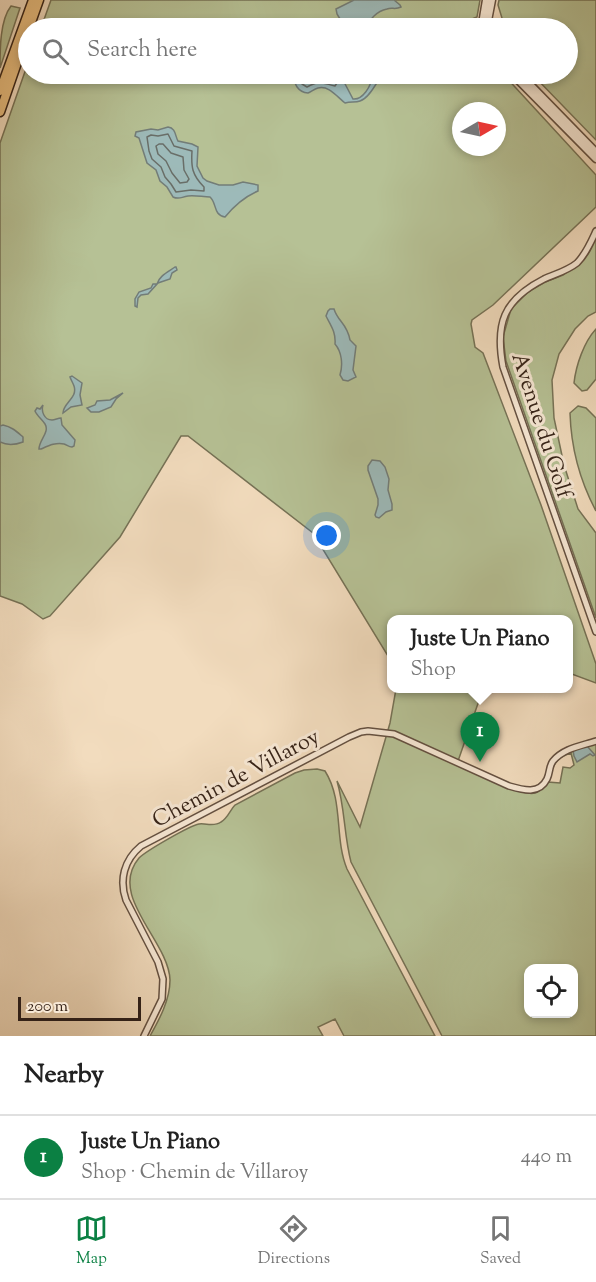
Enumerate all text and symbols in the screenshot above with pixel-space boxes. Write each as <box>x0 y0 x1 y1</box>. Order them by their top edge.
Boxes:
search box <box>18 18 578 84</box>
icon: search <box>39 35 72 68</box>
text: Search here <box>87 35 197 67</box>
north arrow <box>452 102 506 156</box>
street label: Avenue du Golf <box>502 349 579 504</box>
your location <box>312 521 341 550</box>
popup <box>387 615 573 693</box>
text: Juste Un Piano <box>410 624 550 656</box>
text: Shop <box>410 656 456 685</box>
pin: 1 <box>460 712 500 762</box>
street label: Chemin de Villaroy <box>147 722 326 837</box>
map controls <box>524 964 578 1018</box>
button: locate <box>524 964 578 1018</box>
scale bar <box>18 994 141 1022</box>
text: 200 m <box>27 996 68 1019</box>
text: Nearby <box>24 1057 104 1094</box>
text: Juste Un Piano <box>81 1127 220 1159</box>
text: 1 <box>40 1143 47 1172</box>
text: 440 m <box>521 1143 572 1172</box>
text: Shop · Chemin de Villaroy <box>81 1159 308 1188</box>
tab: Map <box>75 1212 108 1271</box>
tab: Directions <box>258 1212 330 1271</box>
tab: Saved <box>480 1212 521 1271</box>

